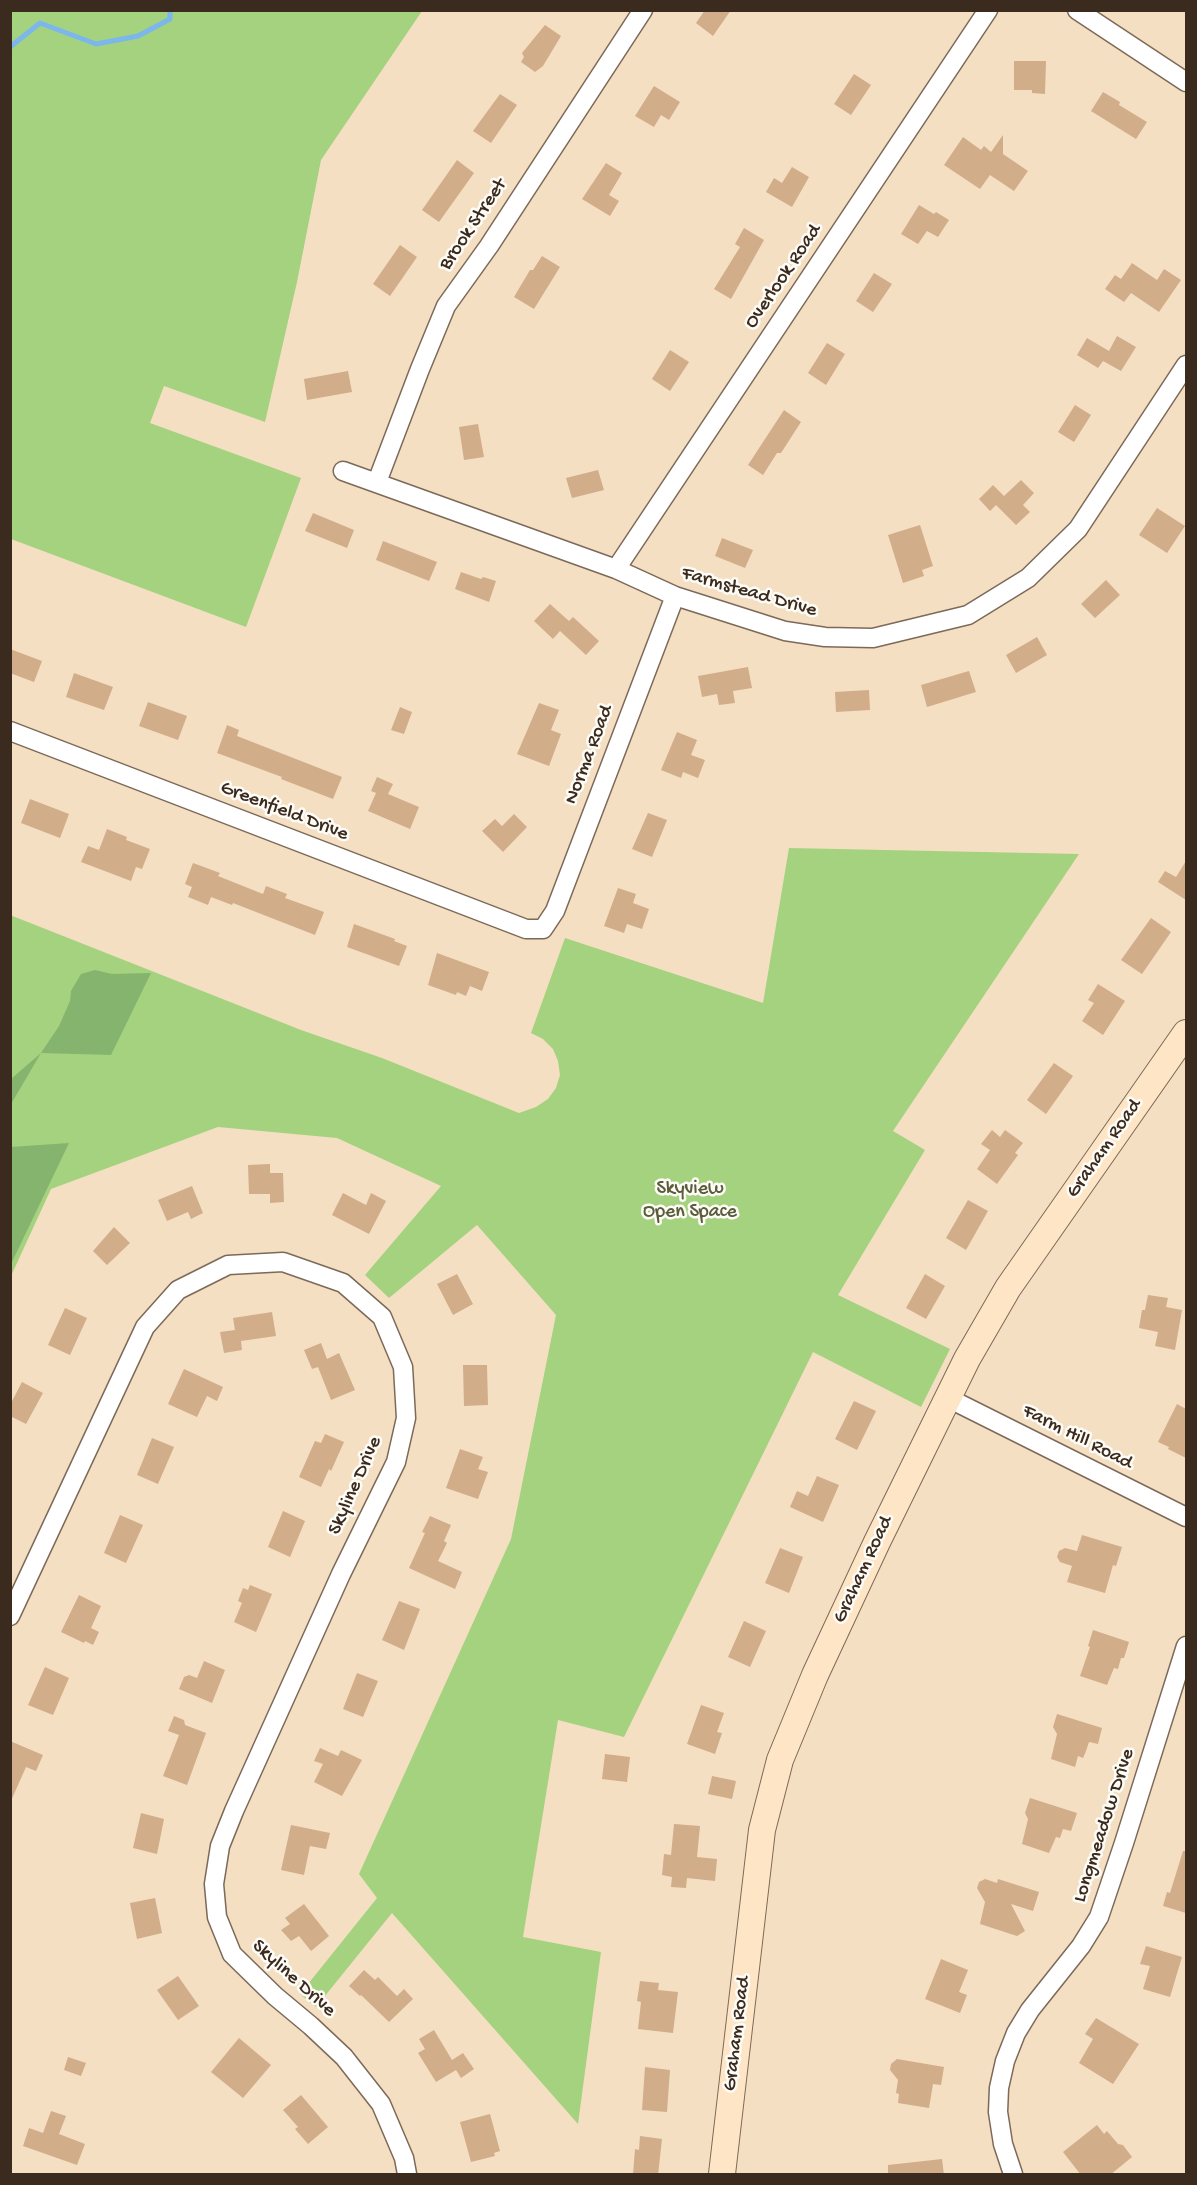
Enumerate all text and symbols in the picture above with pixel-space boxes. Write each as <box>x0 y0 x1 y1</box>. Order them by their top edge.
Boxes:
street label: Brook Street <box>435 175 513 275</box>
street label: Overlook Road <box>740 220 828 334</box>
street label: Farmstead Drive <box>679 562 819 624</box>
street label: Norma Road <box>560 702 620 808</box>
street label: Greenfield Drive <box>217 777 351 847</box>
street label: Graham Road <box>1062 1095 1148 1203</box>
park label: Skyview Open Space <box>643 1178 737 1225</box>
street label: Farm Hill Road <box>1018 1400 1136 1476</box>
street label: Skyline Drive <box>324 1433 388 1539</box>
street label: Graham Road <box>829 1513 899 1627</box>
street label: Longmeadow Drive <box>1069 1746 1141 1906</box>
street label: Skyline Drive <box>246 1935 340 2023</box>
street label: Graham Road <box>719 1975 757 2093</box>

